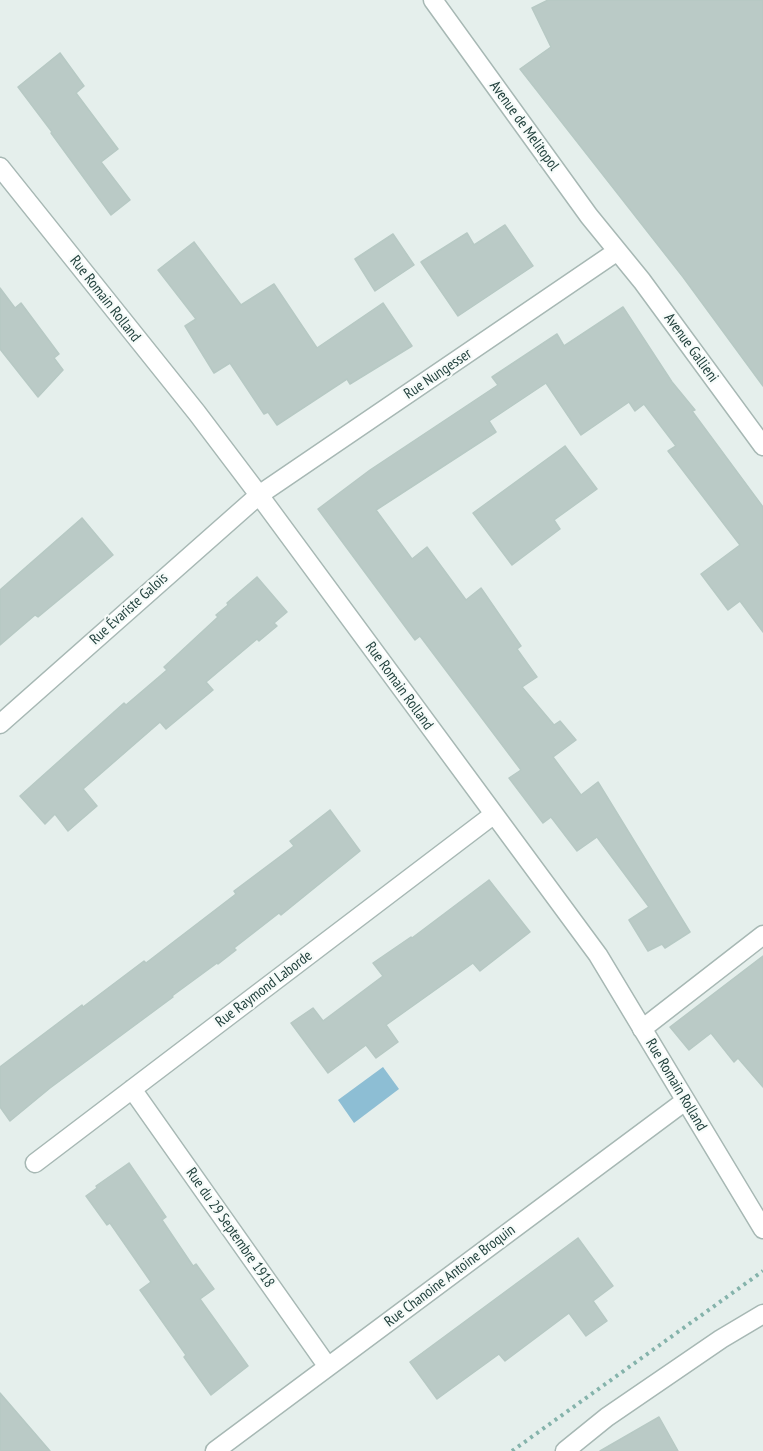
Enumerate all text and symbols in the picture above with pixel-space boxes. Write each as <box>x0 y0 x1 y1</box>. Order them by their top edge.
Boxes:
street label: Avenue de Melitopol <box>485 78 563 174</box>
street label: Rue Romain Rolland <box>66 252 144 346</box>
street label: Avenue Gallieni <box>660 310 722 386</box>
street label: Rue Nungesser <box>401 345 475 403</box>
street label: Rue Évariste Galois <box>86 569 172 649</box>
street label: Rue Romain Rolland <box>361 639 437 733</box>
street label: Rue Raymond Laborde <box>212 947 316 1031</box>
street label: Rue Romain Rolland <box>641 1036 711 1134</box>
street label: Rue du 29 Septembre 1918 <box>182 1165 278 1291</box>
street label: Rue Chanoine Antoine Broquin <box>381 1221 519 1331</box>

